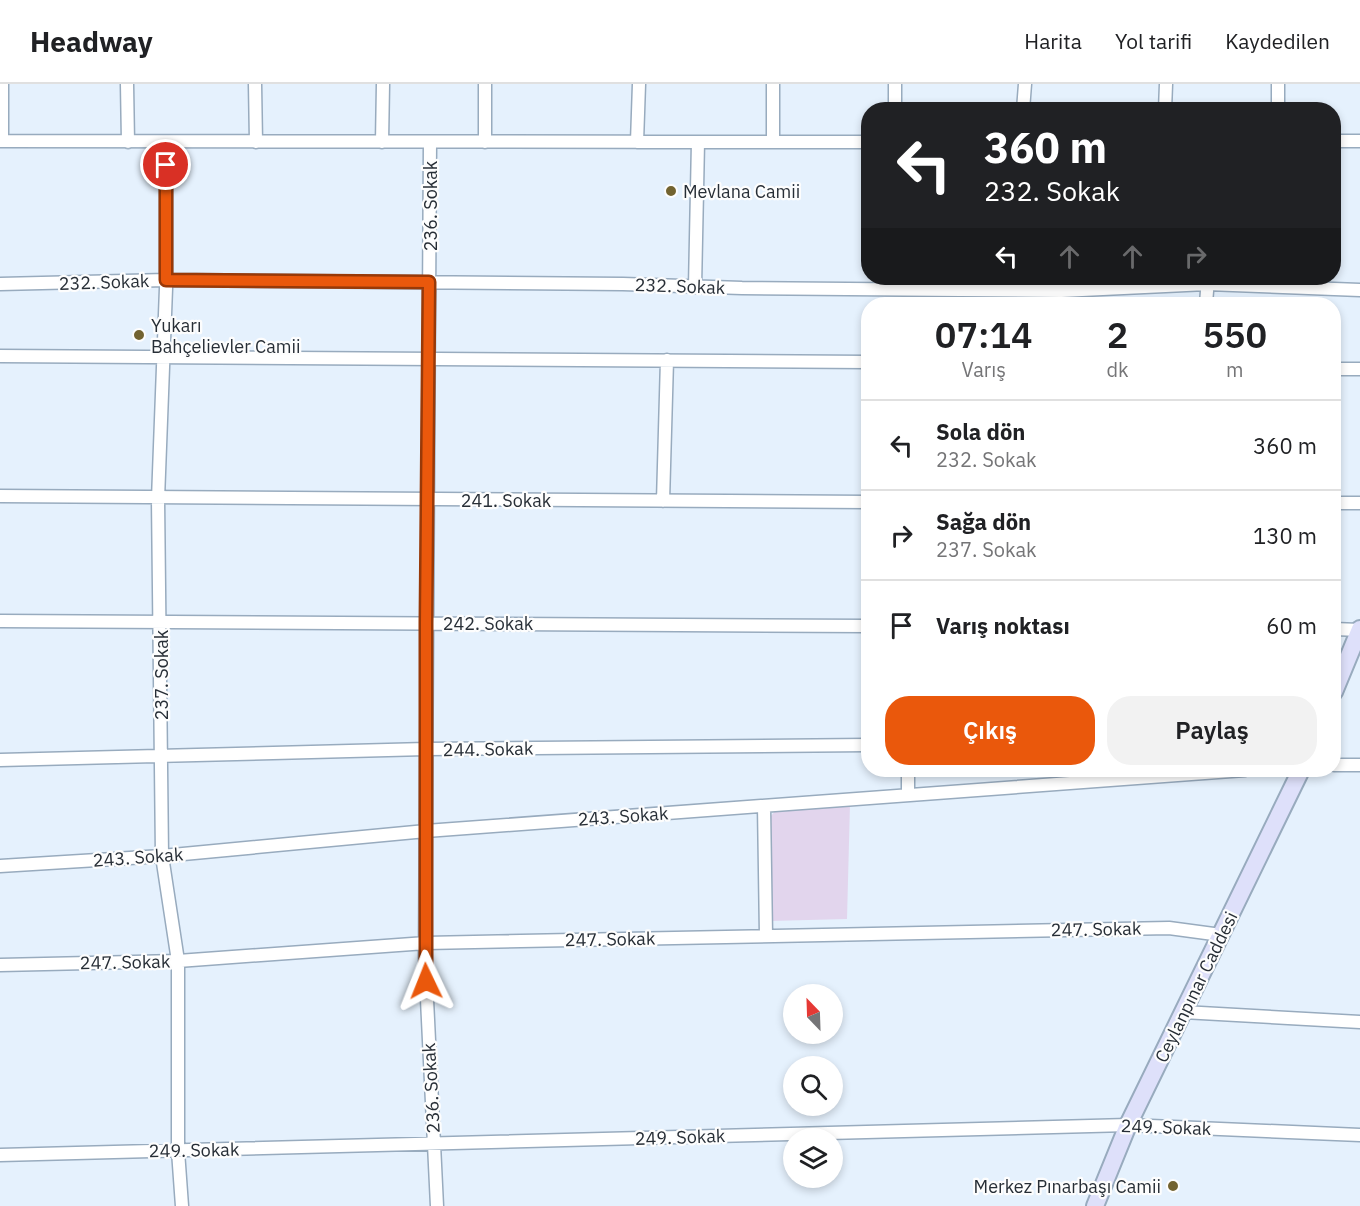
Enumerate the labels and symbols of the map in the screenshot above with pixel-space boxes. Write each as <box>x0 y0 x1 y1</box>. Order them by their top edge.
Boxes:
pin <box>140 139 191 190</box>
street label: 236. Sokak <box>419 160 442 251</box>
place label: Mevlana Camii <box>683 180 800 203</box>
marker: Mevlana Camii <box>664 184 678 198</box>
street label: 232. Sokak <box>58 269 150 295</box>
street label: 232. Sokak <box>634 273 726 299</box>
place label: Yukarı Bahçelievler Camii <box>151 314 301 358</box>
marker: Yukarı Bahçelievler Camii <box>132 328 146 342</box>
street label: 241. Sokak <box>461 489 552 512</box>
street label: 242. Sokak <box>443 612 534 635</box>
street label: 237. Sokak <box>150 629 173 720</box>
street label: 244. Sokak <box>443 737 534 761</box>
street label: 243. Sokak <box>577 801 669 831</box>
street label: 243. Sokak <box>92 842 184 872</box>
street label: Ceylanpınar Caddesi <box>1149 908 1243 1066</box>
street label: 247. Sokak <box>1051 917 1142 941</box>
street label: 247. Sokak <box>565 927 656 951</box>
position arrow <box>394 949 458 1013</box>
street label: 247. Sokak <box>80 950 171 974</box>
north arrow <box>783 984 843 1044</box>
street label: 236. Sokak <box>417 1042 445 1134</box>
street label: 249. Sokak <box>1120 1114 1212 1140</box>
street label: 249. Sokak <box>634 1124 726 1150</box>
street label: 249. Sokak <box>149 1138 240 1162</box>
place label: Merkez Pınarbaşı Camii <box>974 1175 1161 1198</box>
marker: Merkez Pınarbaşı Camii <box>1166 1179 1180 1193</box>

